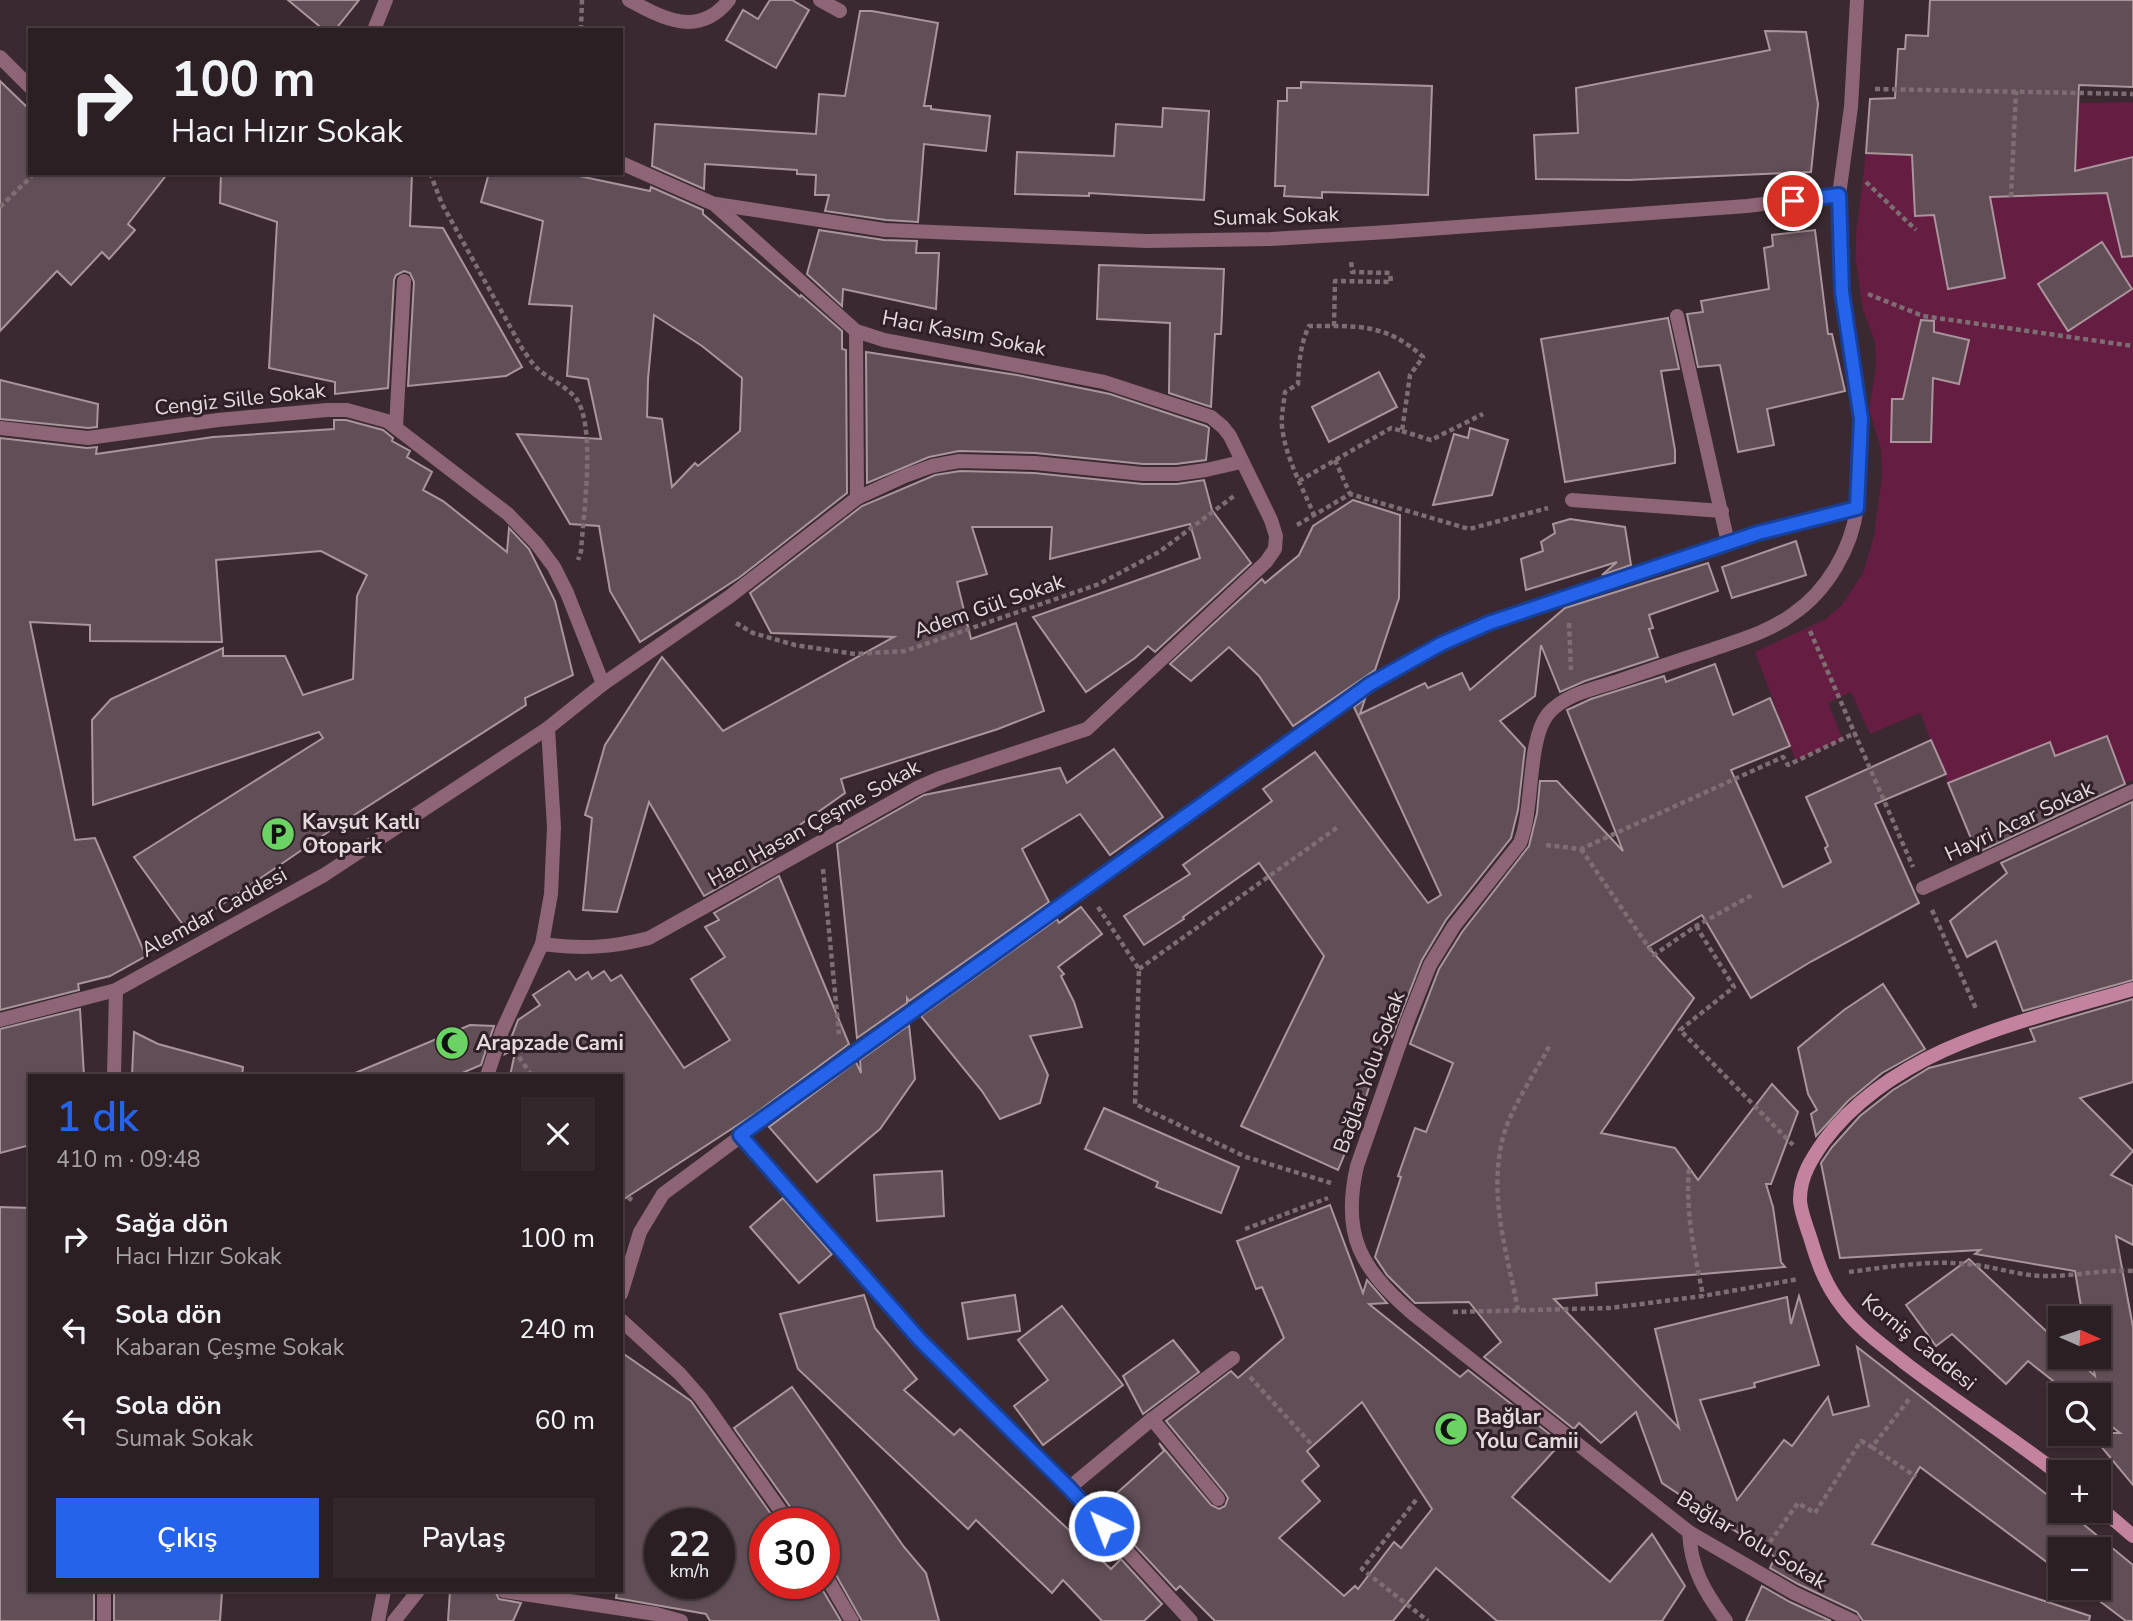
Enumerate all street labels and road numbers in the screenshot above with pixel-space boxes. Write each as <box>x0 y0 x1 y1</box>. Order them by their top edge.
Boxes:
street label: Sumak Sokak <box>1212 200 1340 232</box>
street label: Hacı Kasım Sokak <box>880 303 1049 363</box>
street label: Cengiz Sille Sokak <box>153 376 328 422</box>
street label: Adem Gül Sokak <box>910 567 1068 645</box>
street label: Hacı Hasan Çeşme Sokak <box>703 753 926 893</box>
street label: Hayri Acar Sokak <box>1940 774 2098 868</box>
street label: Alemdar Caddesi <box>136 860 292 964</box>
street label: Bağlar Yolu Sokak <box>1327 987 1411 1157</box>
street label: Korniş Caddesi <box>1856 1287 1982 1397</box>
street label: Bağlar Yolu Sokak <box>1672 1484 1833 1596</box>

